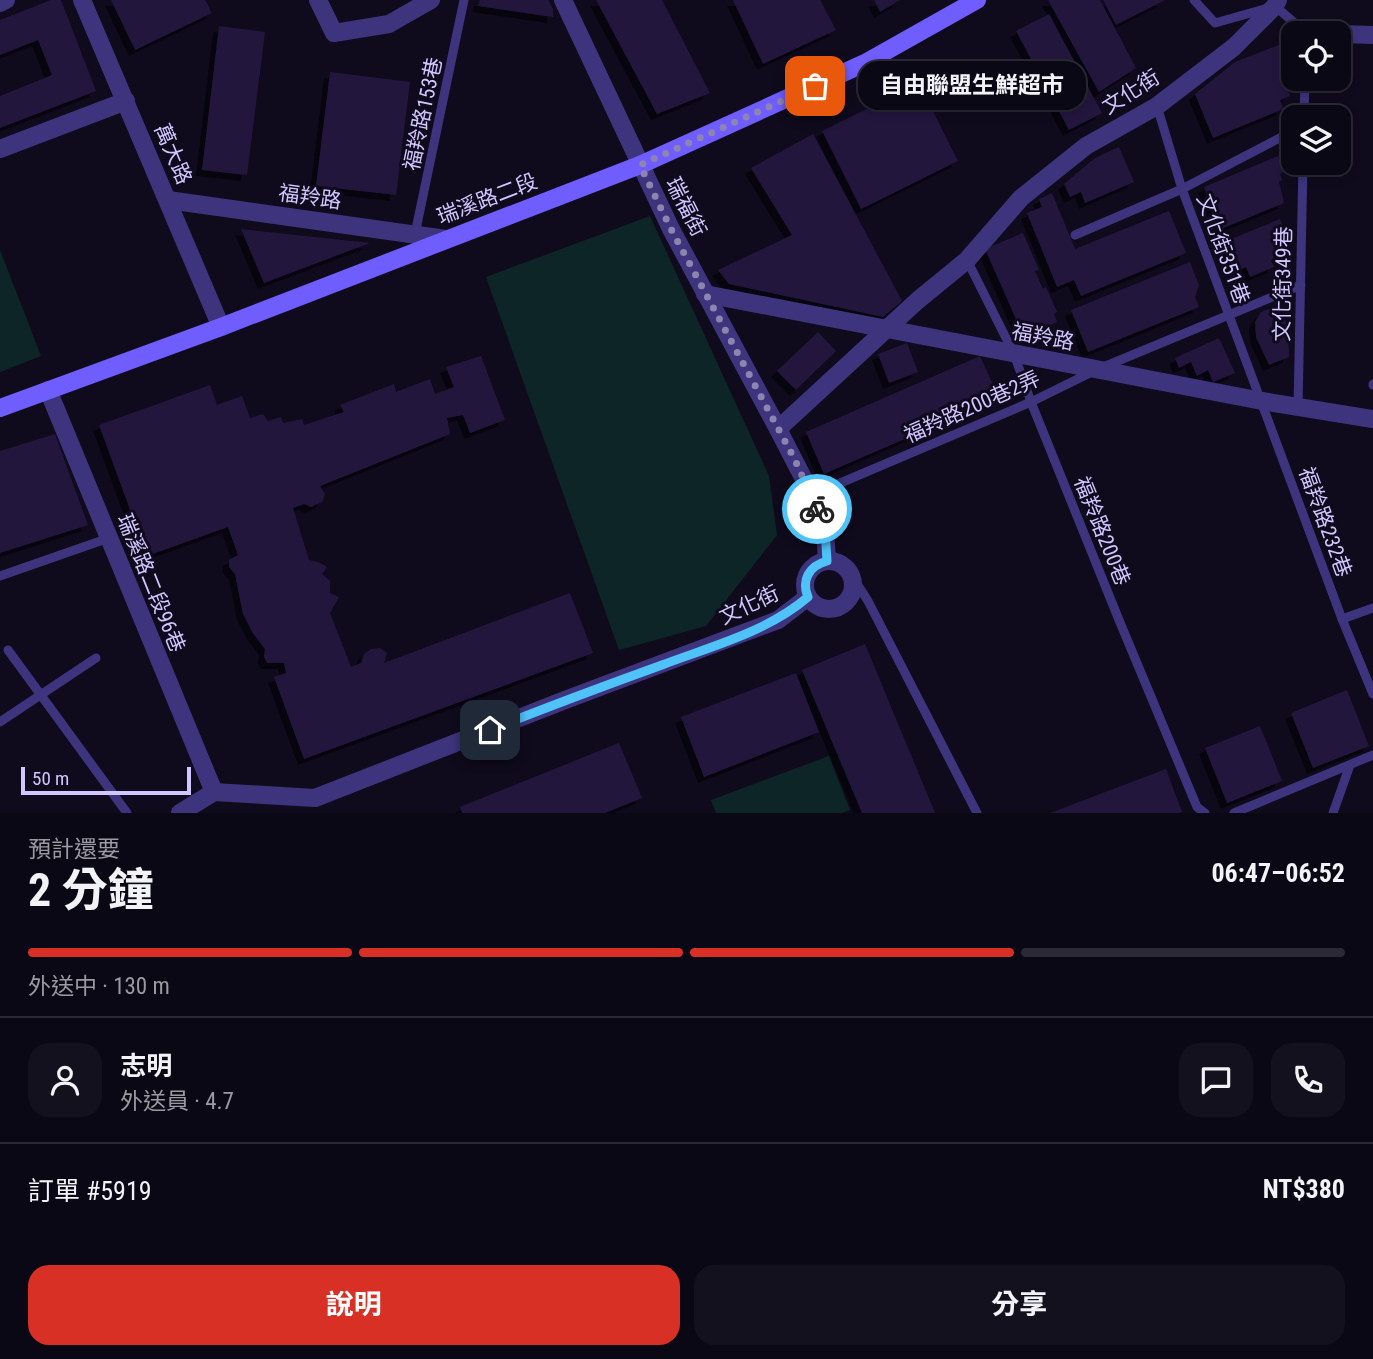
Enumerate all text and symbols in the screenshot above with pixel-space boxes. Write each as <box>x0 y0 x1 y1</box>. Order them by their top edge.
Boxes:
map controls <box>1281 21 1351 175</box>
button: locate <box>1281 21 1351 91</box>
street label: 福羚路153巷 <box>399 55 447 173</box>
pin <box>785 56 845 116</box>
callout: 自由聯盟生鮮超市 <box>857 62 1084 110</box>
street label: 文化街 <box>1098 65 1164 119</box>
icon: bag <box>796 67 834 105</box>
text: 自由聯盟生鮮超市 <box>880 72 1064 99</box>
button: layers <box>1281 105 1351 175</box>
street label: 萬大路 <box>150 120 196 188</box>
street label: 瑞溪路二段 <box>434 169 540 229</box>
street label: 瑞福街 <box>661 173 711 241</box>
street label: 福羚路 <box>277 181 343 213</box>
street label: 文化街351巷 <box>1192 191 1254 307</box>
street label: 文化街349巷 <box>1270 226 1296 342</box>
street label: 福羚路 <box>1010 319 1076 355</box>
street label: 福羚路200巷2弄 <box>900 366 1044 448</box>
street label: 福羚路232巷 <box>1294 464 1356 580</box>
street label: 福羚路200巷 <box>1069 473 1135 589</box>
courier <box>782 474 852 544</box>
icon: bike <box>798 490 836 528</box>
street label: 瑞溪路二段96巷 <box>112 510 190 656</box>
street label: 文化街 <box>715 581 783 629</box>
pin <box>460 700 520 760</box>
icon: home <box>471 711 509 749</box>
scale bar <box>21 764 191 796</box>
text: 50 m <box>32 767 69 790</box>
text: 預計還要 <box>28 836 120 863</box>
text: 06:47–06:52 <box>1211 858 1345 888</box>
text: 2 分鐘 <box>28 863 154 917</box>
text: 外送中 · 130 m <box>28 973 170 1000</box>
button: person <box>28 1043 102 1117</box>
button: chat <box>1179 1043 1253 1117</box>
button: phone <box>1271 1043 1345 1117</box>
text: 志明 <box>120 1051 172 1081</box>
text: 外送員 · 4.7 <box>120 1088 234 1115</box>
text: NT$380 <box>1263 1174 1345 1204</box>
text: 訂單 #5919 <box>28 1176 152 1206</box>
button: 說明 <box>28 1265 680 1345</box>
button: 分享 <box>694 1265 1345 1345</box>

